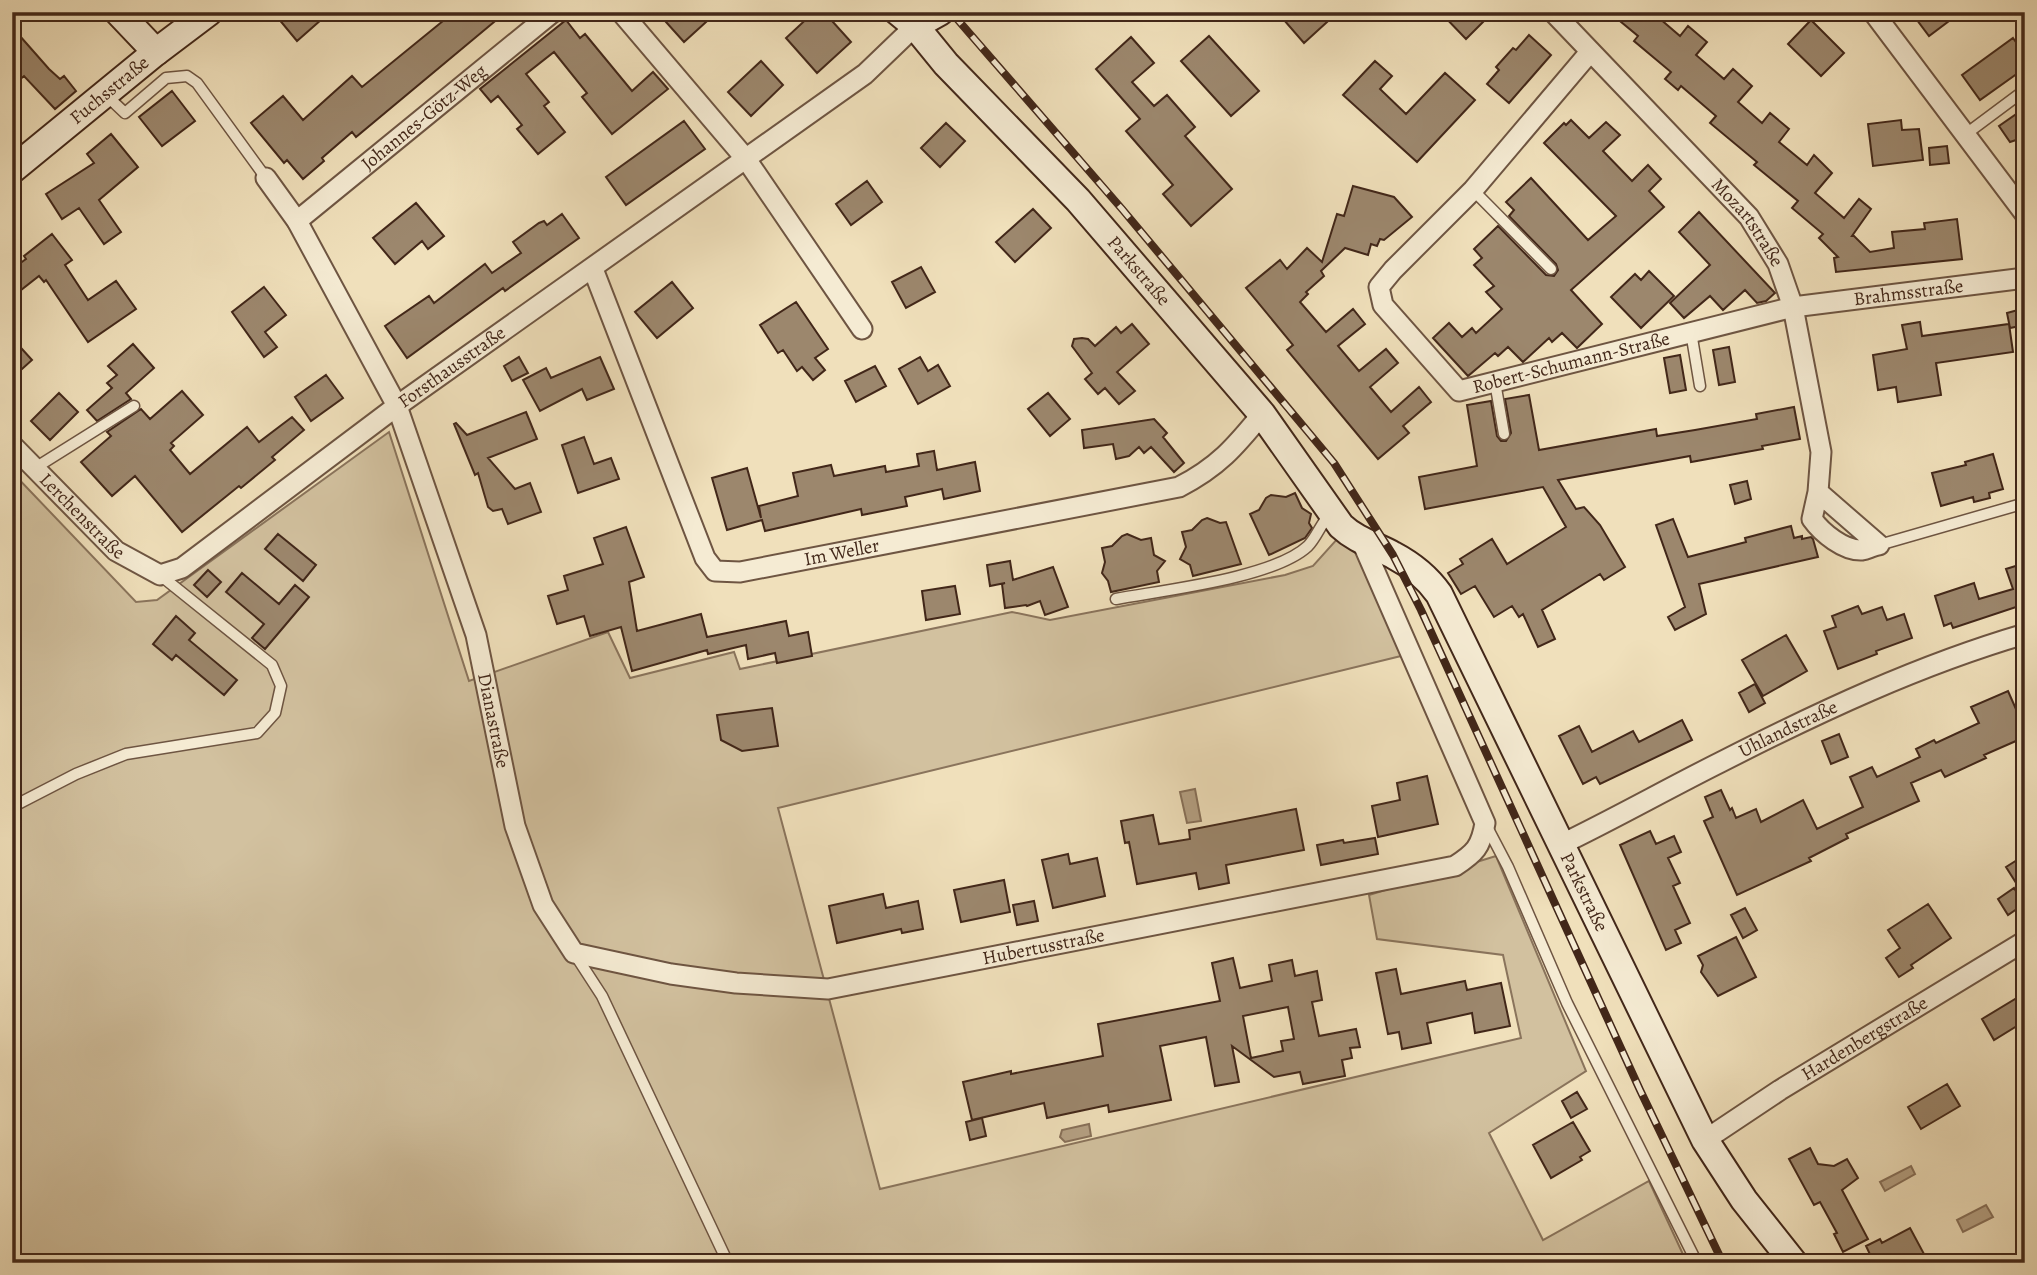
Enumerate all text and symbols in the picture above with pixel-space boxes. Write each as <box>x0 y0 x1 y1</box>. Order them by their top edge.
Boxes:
street label: Fuchsstraße <box>64 50 155 130</box>
street label: Johannes-Götz-Weg <box>356 58 493 176</box>
street label: Mozartstraße <box>1705 172 1790 272</box>
street label: Parkstraße <box>1101 230 1177 312</box>
street label: Brahmsstraße <box>1852 273 1965 312</box>
street label: Forsthausstraße <box>393 320 511 414</box>
street label: Robert-Schumann-Straße <box>1470 325 1673 400</box>
street label: Lerchenstraße <box>34 467 129 566</box>
street label: Im Weller <box>802 532 882 572</box>
street label: Dianastraße <box>471 671 516 771</box>
street label: Uhlandstraße <box>1734 694 1842 764</box>
street label: Parkstraße <box>1554 848 1615 936</box>
street label: Hubertusstraße <box>980 922 1107 971</box>
street label: Hardenbergstraße <box>1796 990 1933 1087</box>

